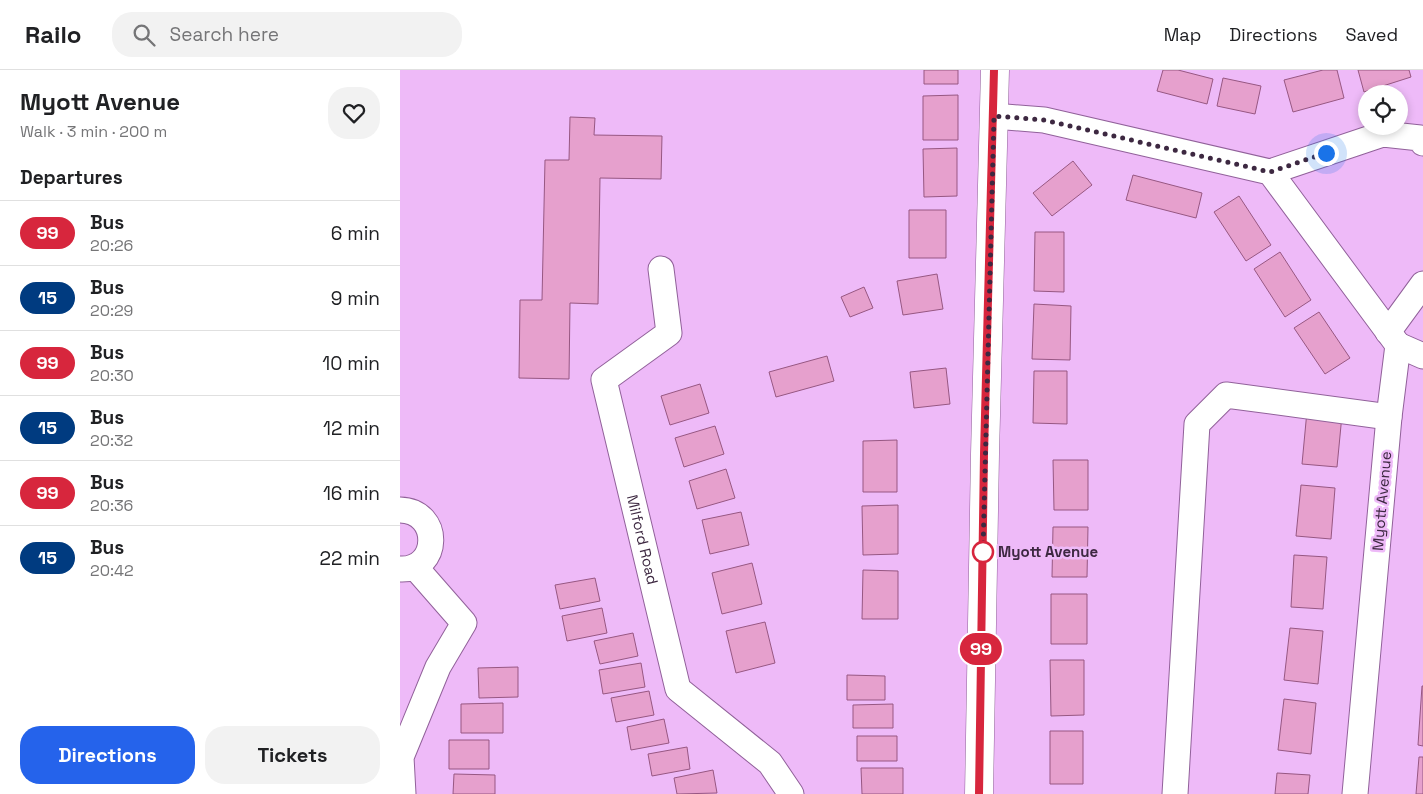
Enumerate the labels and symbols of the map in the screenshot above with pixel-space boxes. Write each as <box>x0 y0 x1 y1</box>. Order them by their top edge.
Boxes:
your location <box>1314 141 1339 166</box>
street label: Myott Avenue <box>1368 450 1395 551</box>
street label: Milford Road <box>623 493 663 586</box>
marker: Myott Avenue <box>972 541 994 563</box>
place label: Myott Avenue <box>998 542 1098 561</box>
line badge: 99 <box>958 633 1004 665</box>

